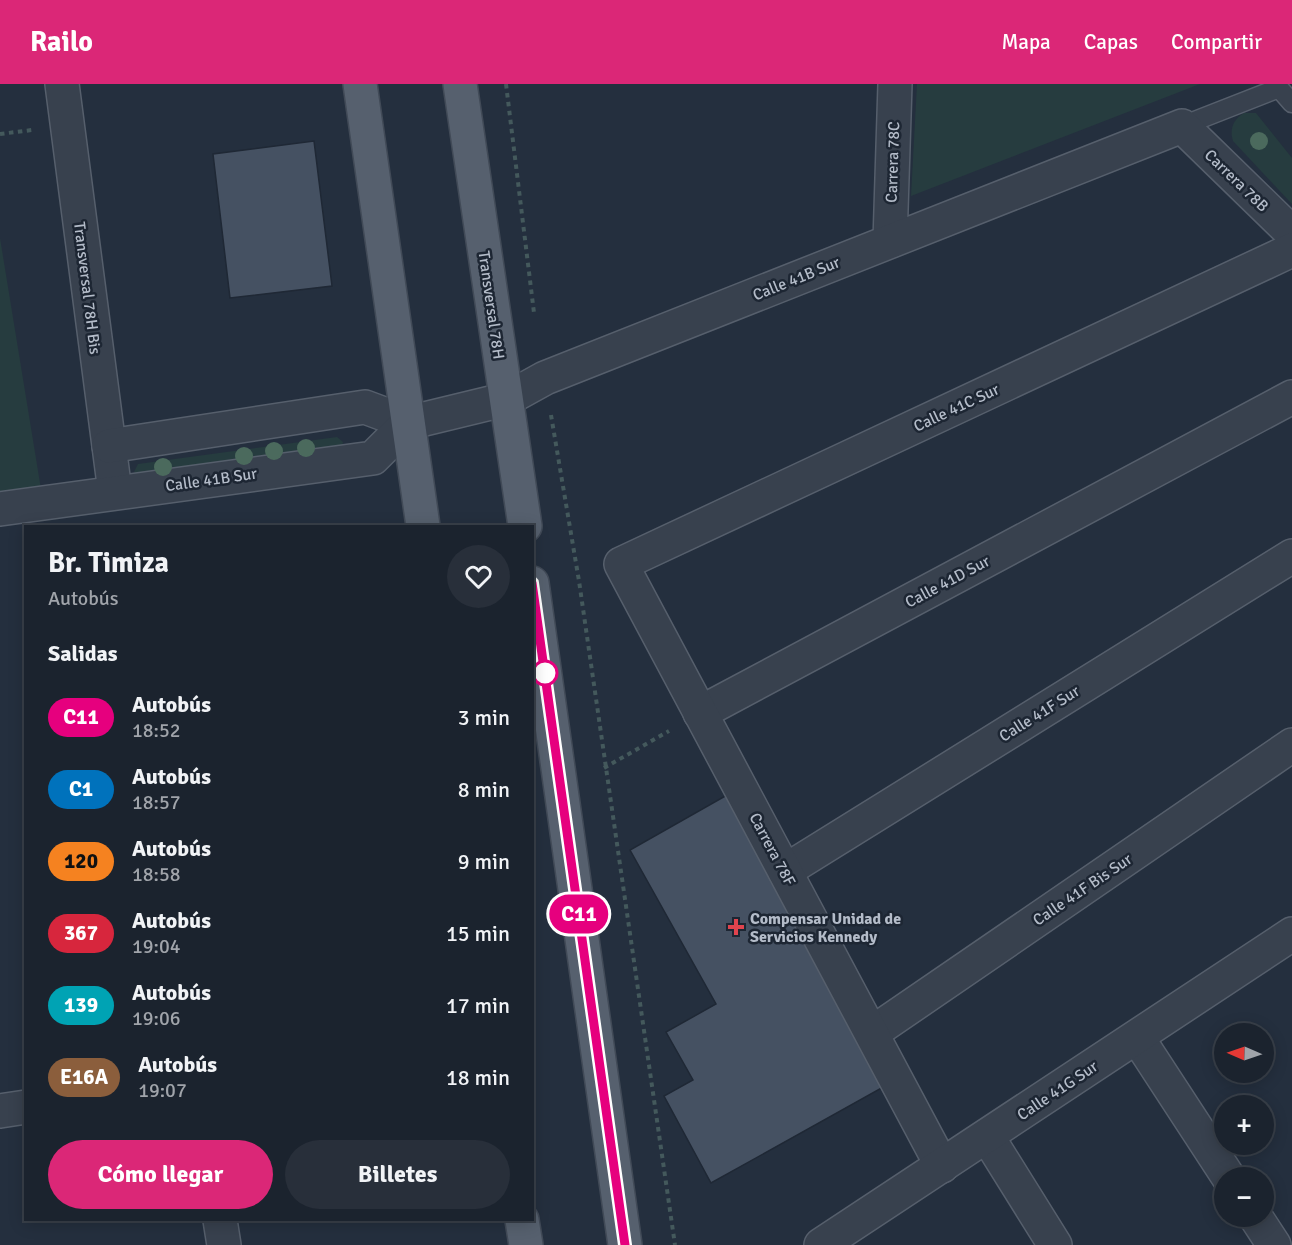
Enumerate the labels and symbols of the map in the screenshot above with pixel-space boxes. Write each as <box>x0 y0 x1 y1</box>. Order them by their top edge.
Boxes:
street label: Carrera 78C <box>882 121 904 203</box>
street label: Carrera 78B <box>1200 145 1273 216</box>
street label: Transversal 78H Bis <box>69 221 105 356</box>
street label: Transversal 78H <box>474 250 509 361</box>
street label: Calle 41B Sur <box>750 252 843 305</box>
street label: Calle 41C Sur <box>910 379 1003 436</box>
street label: Calle 41B Sur <box>164 464 258 496</box>
street label: Calle 41D Sur <box>902 551 993 613</box>
unlabelled marker <box>532 660 558 686</box>
street label: Calle 41F Sur <box>996 681 1083 746</box>
street label: Carrera 78F <box>744 809 800 890</box>
street label: Calle 41F Bis Sur <box>1029 849 1136 930</box>
line badge: C11 <box>544 894 614 934</box>
place label: Compensar Unidad de Servicios Kennedy <box>750 909 901 947</box>
marker: Compensar Unidad de Servicios Kennedy <box>727 918 745 936</box>
north arrow <box>1214 1023 1274 1083</box>
street label: Calle 41G Sur <box>1013 1057 1102 1125</box>

